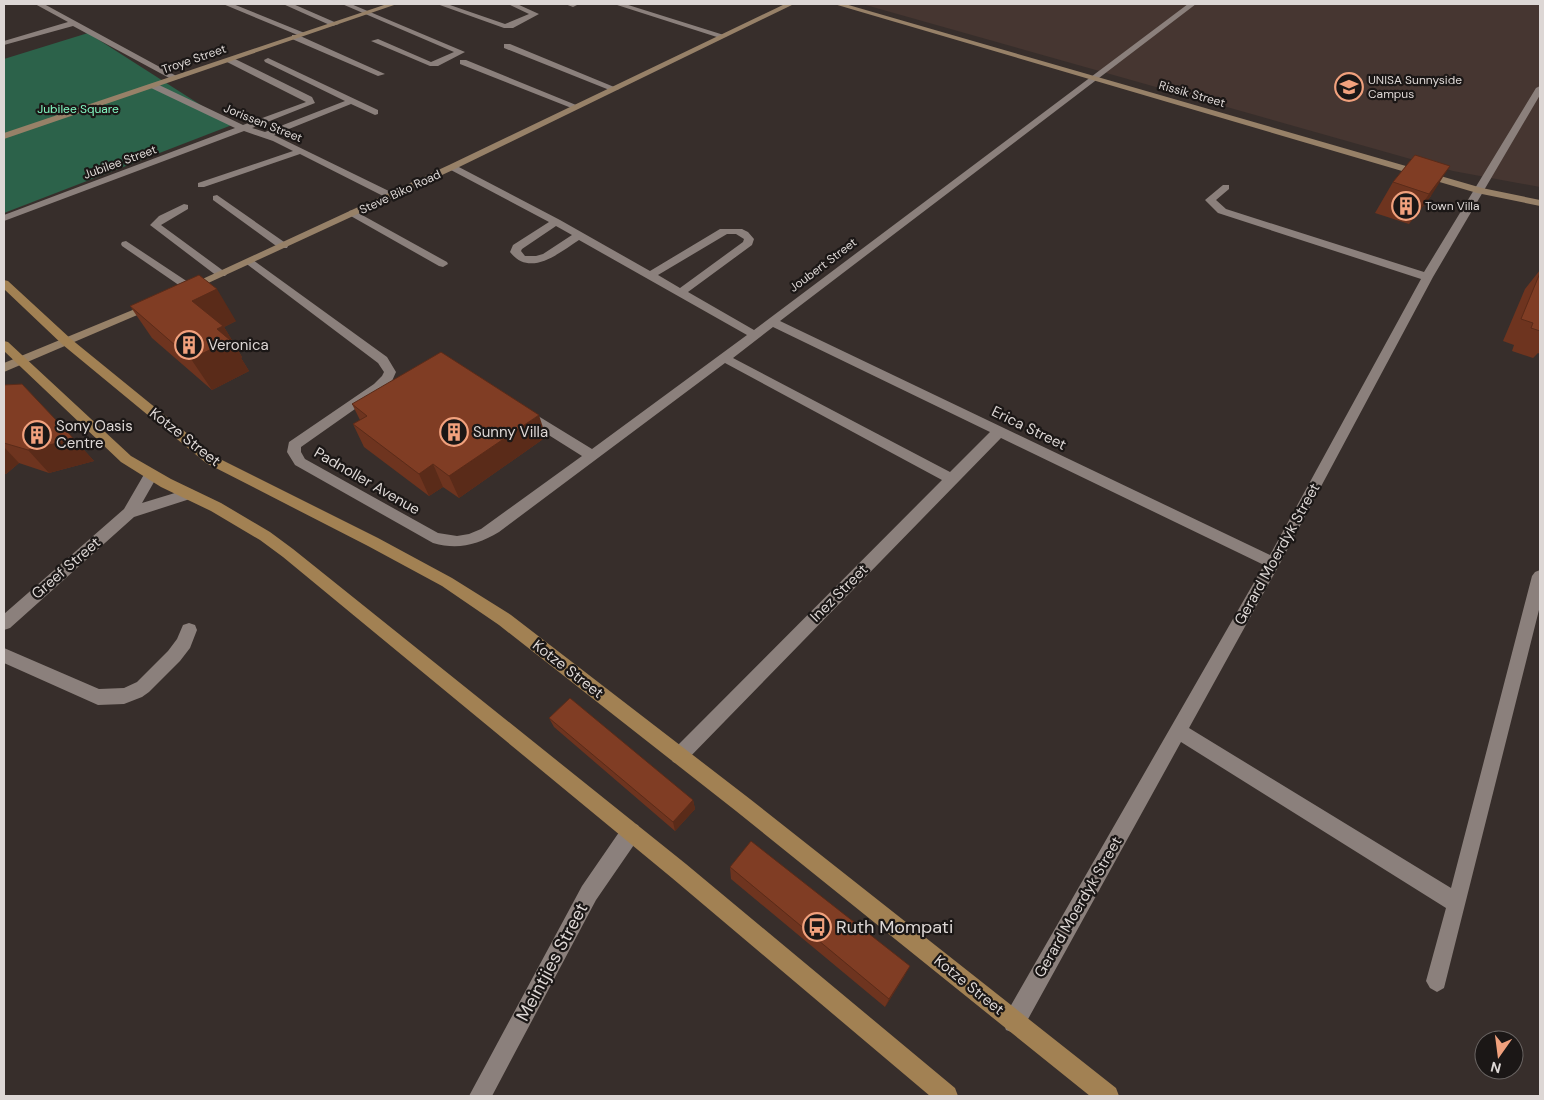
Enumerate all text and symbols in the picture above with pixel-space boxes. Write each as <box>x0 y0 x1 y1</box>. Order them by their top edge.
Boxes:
street label: Troye Street <box>160 40 229 77</box>
school or university icon: UNISA Sunnyside Campus <box>1334 72 1364 102</box>
place label: UNISA Sunnyside Campus <box>1368 72 1462 102</box>
street label: Rissik Street <box>1157 77 1227 111</box>
street label: Jorissen Street <box>221 100 305 146</box>
park label: Jubilee Square <box>37 101 119 117</box>
street label: Jubilee Street <box>81 141 159 183</box>
street label: Steve Biko Road <box>357 166 443 218</box>
building icon: Town Villa <box>1391 191 1421 221</box>
place label: Town Villa <box>1425 198 1480 214</box>
street label: Joubert Street <box>786 234 860 296</box>
building icon: Veronica <box>174 330 204 360</box>
place label: Veronica <box>208 335 269 355</box>
street label: Erica Street <box>988 401 1070 455</box>
street label: Kotze Street <box>145 403 225 471</box>
place label: Sony Oasis Centre <box>56 416 133 453</box>
building icon: Sunny Villa <box>439 417 469 447</box>
building icon: Sony Oasis Centre <box>22 420 52 450</box>
place label: Sunny Villa <box>473 422 548 442</box>
street label: Padnoller Avenue <box>310 443 424 519</box>
street label: Gerard Moerdyk Street <box>1230 479 1324 629</box>
street label: Greef Street <box>27 532 105 604</box>
street label: Inez Street <box>806 560 872 626</box>
street label: Kotze Street <box>528 635 608 703</box>
street label: Gerard Moerdyk Street <box>1029 833 1127 981</box>
street label: Meintjies Street <box>511 899 593 1025</box>
bus stop icon: Ruth Mompati <box>802 912 832 942</box>
place label: Ruth Mompati <box>836 915 953 939</box>
street label: Kotze Street <box>930 951 1008 1019</box>
north arrow <box>1474 1030 1524 1080</box>
text: N <box>1489 1058 1503 1078</box>

